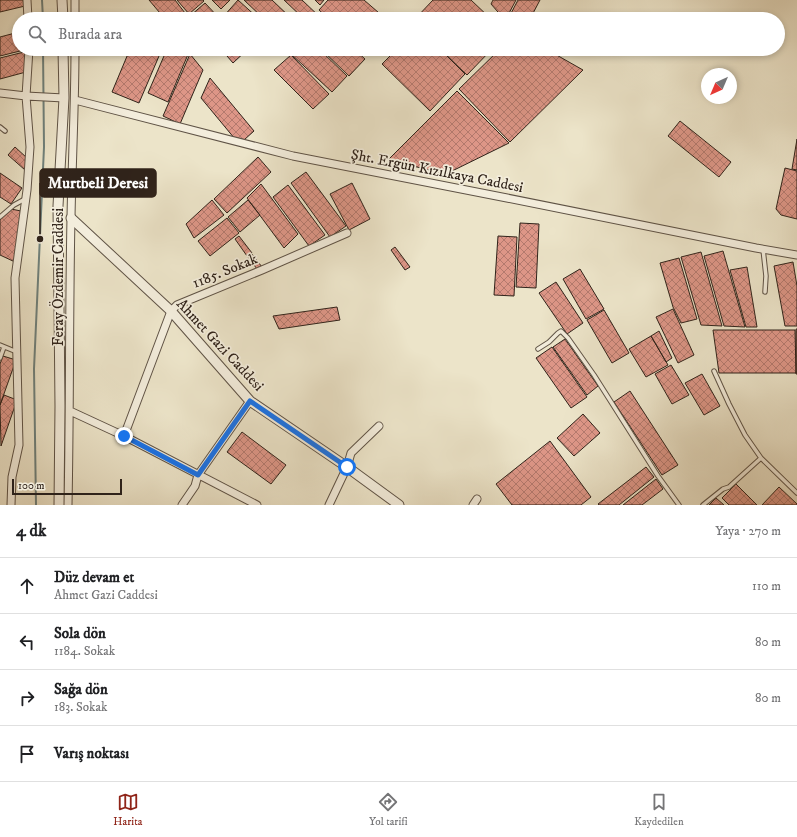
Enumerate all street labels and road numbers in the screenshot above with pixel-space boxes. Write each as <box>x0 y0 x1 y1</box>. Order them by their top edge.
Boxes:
street label: Şht. Ergün Kızılkaya Caddesi <box>349 145 525 197</box>
street label: Feray Özdemir Caddesi <box>49 208 68 346</box>
street label: 1185. Sokak <box>190 249 261 293</box>
street label: Ahmet Gazi Caddesi <box>172 295 268 395</box>

